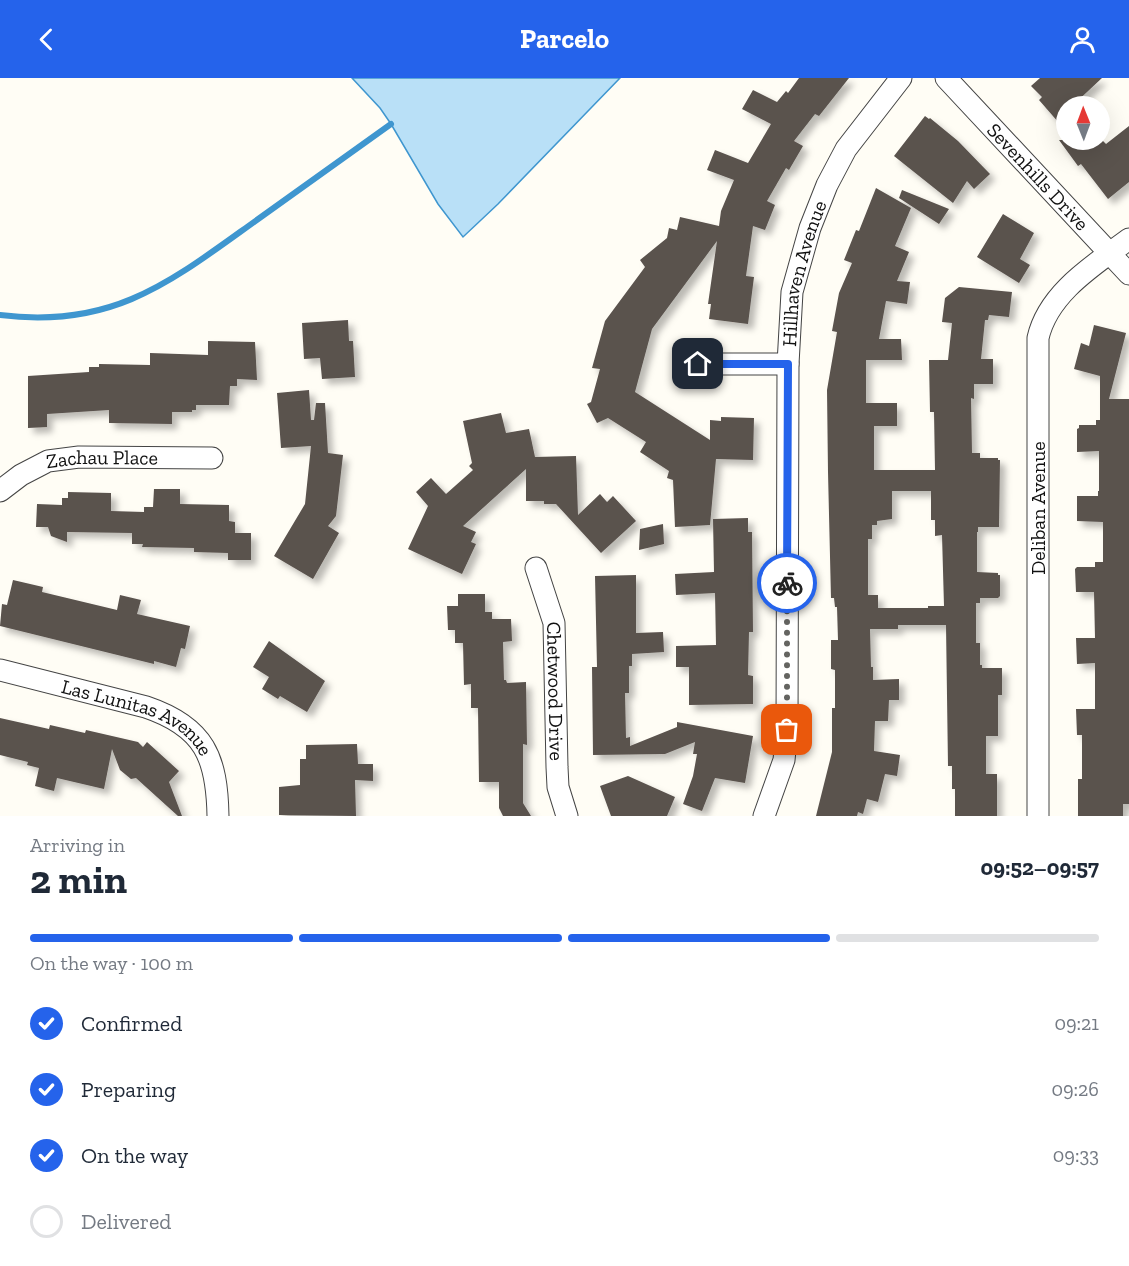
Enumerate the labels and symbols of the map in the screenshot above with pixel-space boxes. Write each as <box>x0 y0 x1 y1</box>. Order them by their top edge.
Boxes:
north arrow <box>1056 96 1110 150</box>
street label: Sevenhills Drive <box>982 118 1094 235</box>
street label: Hillhaven Avenue <box>777 197 832 347</box>
pin <box>672 338 723 389</box>
street label: Deliban Avenue <box>1026 441 1050 575</box>
street label: Zachau Place <box>45 445 158 473</box>
courier <box>757 553 817 613</box>
street label: Chetwood Drive <box>542 621 569 761</box>
street label: Las Lunitas Avenue <box>59 674 218 760</box>
pin <box>761 704 812 755</box>

